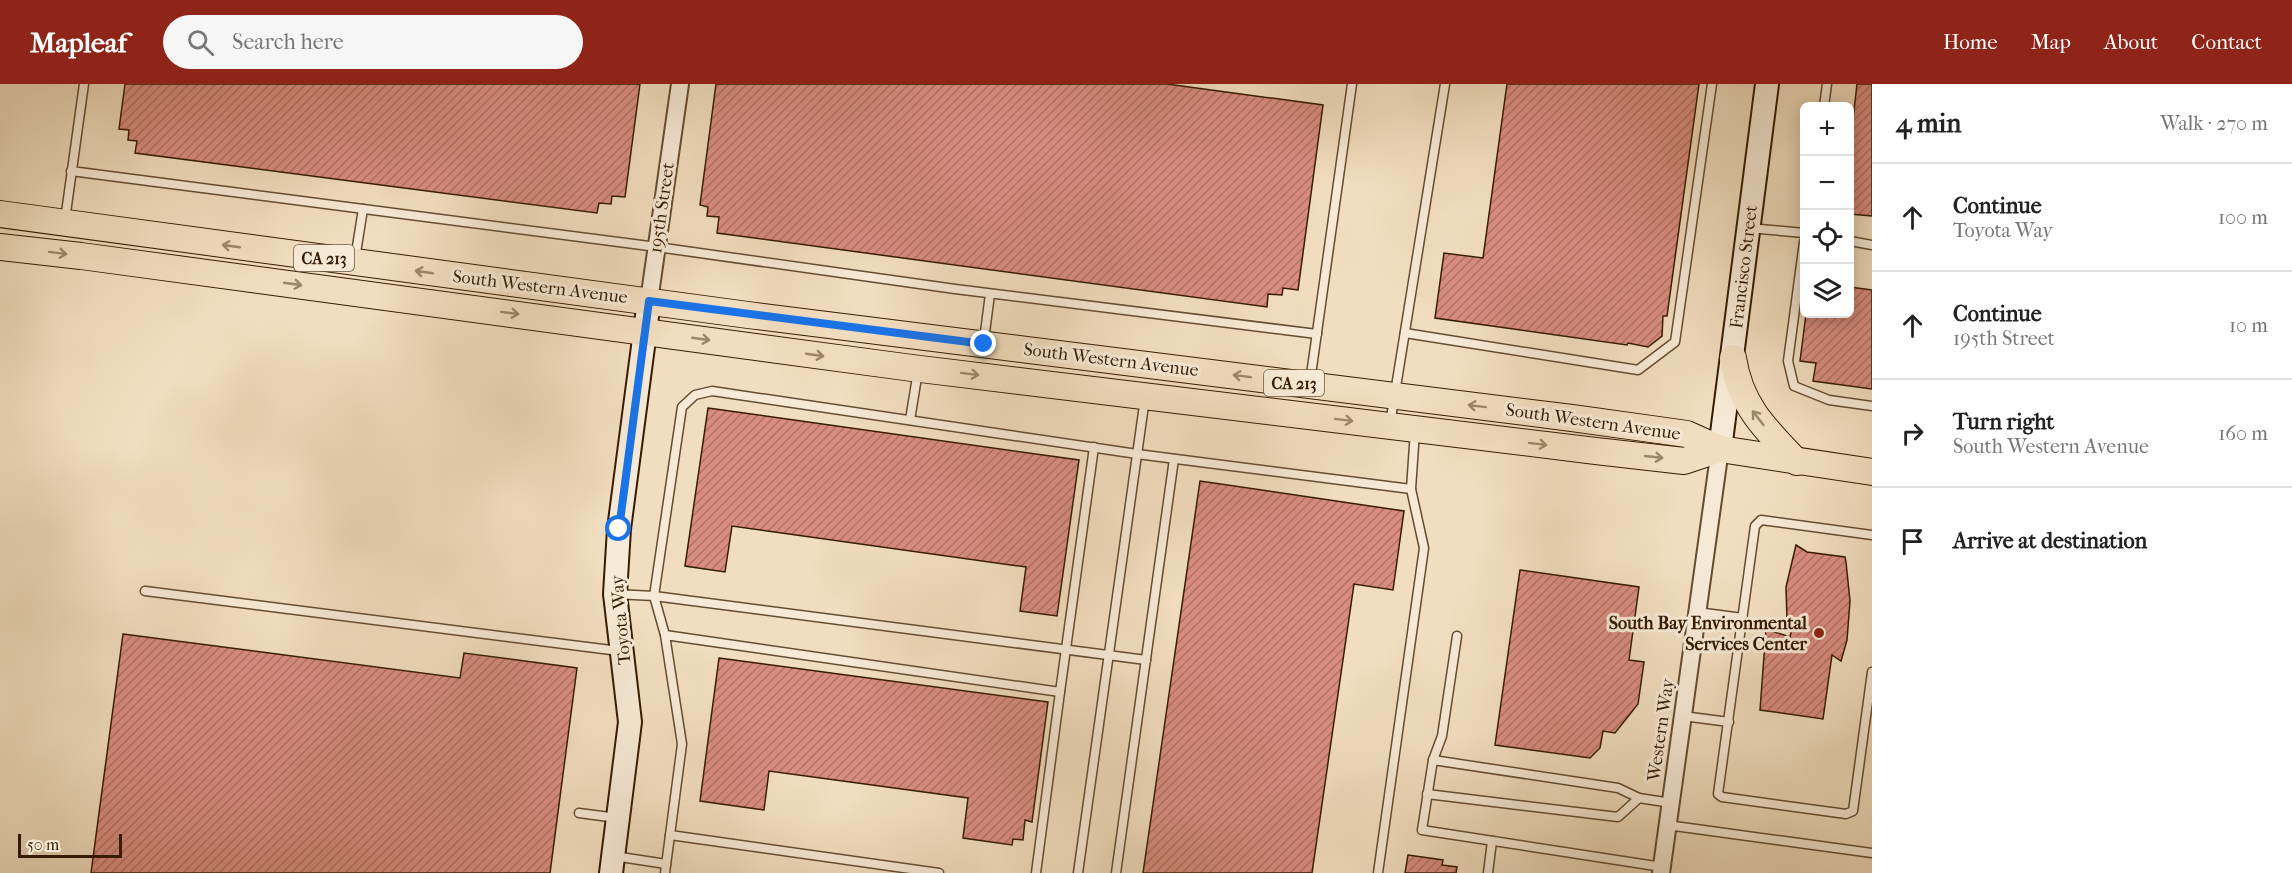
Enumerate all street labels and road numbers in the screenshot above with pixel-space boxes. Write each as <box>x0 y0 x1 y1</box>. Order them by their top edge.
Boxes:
street label: 195th Street <box>645 161 679 255</box>
street label: Francisco Street <box>1726 203 1762 330</box>
road number: CA 213 <box>294 245 354 271</box>
street label: South Western Avenue <box>451 266 629 308</box>
street label: South Western Avenue <box>1022 339 1200 381</box>
road number: CA 213 <box>1264 370 1324 396</box>
street label: South Western Avenue <box>1504 399 1682 445</box>
street label: Toyota Way <box>606 573 635 666</box>
street label: Western Way <box>1643 676 1679 784</box>

